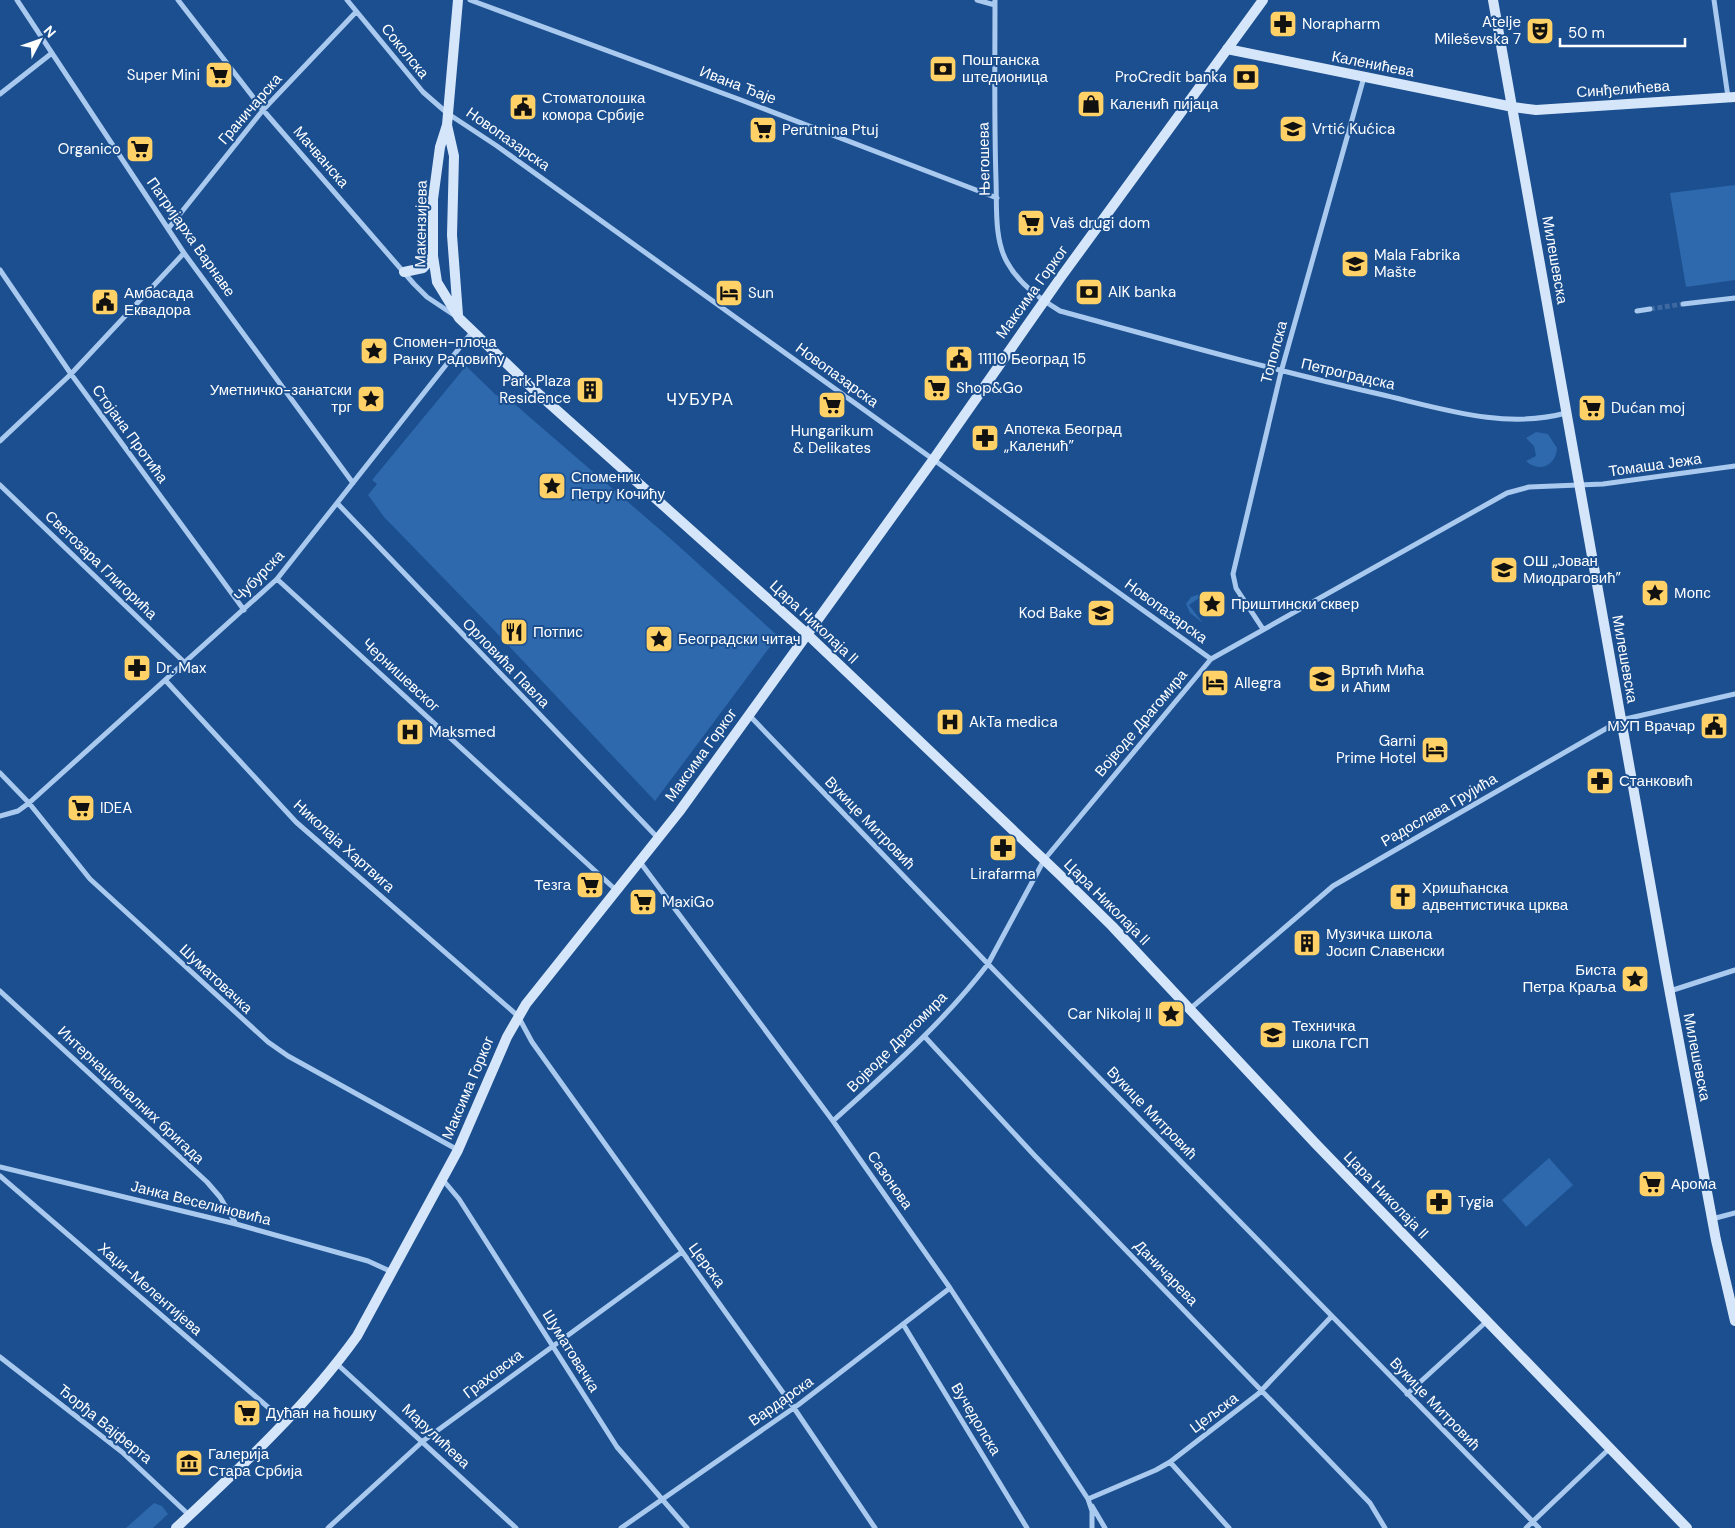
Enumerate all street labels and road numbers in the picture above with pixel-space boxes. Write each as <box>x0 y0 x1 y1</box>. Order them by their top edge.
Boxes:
street label: Соколска <box>377 19 434 83</box>
street label: Каленићева <box>1330 46 1417 82</box>
street label: Ивана Ђаје <box>697 61 779 109</box>
street label: Граничарска <box>214 69 287 149</box>
street label: Синђелићева <box>1576 76 1671 102</box>
street label: Новопазарска <box>462 103 554 176</box>
street label: Његошева <box>973 121 995 196</box>
street label: Мачванска <box>289 122 354 193</box>
street label: Патријарха Варнаве <box>142 173 240 301</box>
street label: Макензијева <box>410 179 432 268</box>
street label: Милешевска <box>1537 214 1573 306</box>
street label: Максима Горког <box>991 241 1073 343</box>
street label: Тополска <box>1256 318 1292 385</box>
street label: Новопазарска <box>792 338 883 412</box>
street label: Петроградска <box>1299 353 1398 395</box>
street label: Стојана Протића <box>87 381 173 488</box>
street label: Томаша Јежа <box>1607 449 1703 481</box>
street label: Светозара Глигорића <box>41 506 162 624</box>
street label: Чубурска <box>229 545 289 606</box>
street label: Новопазарска <box>1121 574 1212 648</box>
street label: Цара Николаја II <box>765 576 863 668</box>
street label: Милешевска <box>1607 613 1643 705</box>
street label: Орловића Павла <box>458 614 554 713</box>
street label: Чернишевског <box>358 634 445 717</box>
street label: Војводе Драгомира <box>1090 665 1192 781</box>
street label: Максима Горког <box>660 704 742 806</box>
street label: Радослава Грујића <box>1377 768 1501 851</box>
street label: Вукице Митровић <box>820 772 920 874</box>
street label: Николаја Хартвига <box>289 795 399 897</box>
street label: Цара Николаја II <box>1060 855 1154 949</box>
street label: Шуматовачка <box>175 940 257 1019</box>
street label: Војводе Драгомира <box>842 987 952 1097</box>
street label: Милешевска <box>1679 1011 1715 1103</box>
street label: Интернационалних бригада <box>53 1022 209 1169</box>
street label: Максима Горког <box>437 1033 499 1143</box>
street label: Вукице Митровић <box>1102 1062 1202 1164</box>
street label: Сазонова <box>863 1147 918 1214</box>
street label: Цара Николаја II <box>1339 1147 1433 1243</box>
street label: Јанка Веселиновића <box>129 1176 274 1230</box>
street label: Даничарева <box>1130 1236 1203 1311</box>
street label: Хаџи-Мелентијева <box>94 1238 207 1340</box>
street label: Церска <box>684 1239 730 1292</box>
street label: Шуматовачка <box>538 1306 605 1396</box>
street label: Граховска <box>459 1345 528 1403</box>
street label: Вукице Митровић <box>1385 1353 1485 1455</box>
street label: Вардарска <box>745 1371 818 1431</box>
street label: Вучедолска <box>946 1379 1006 1460</box>
street label: Ђорђа Вајферта <box>54 1380 157 1469</box>
street label: Цељска <box>1186 1388 1243 1438</box>
street label: Марулићева <box>398 1399 475 1473</box>

